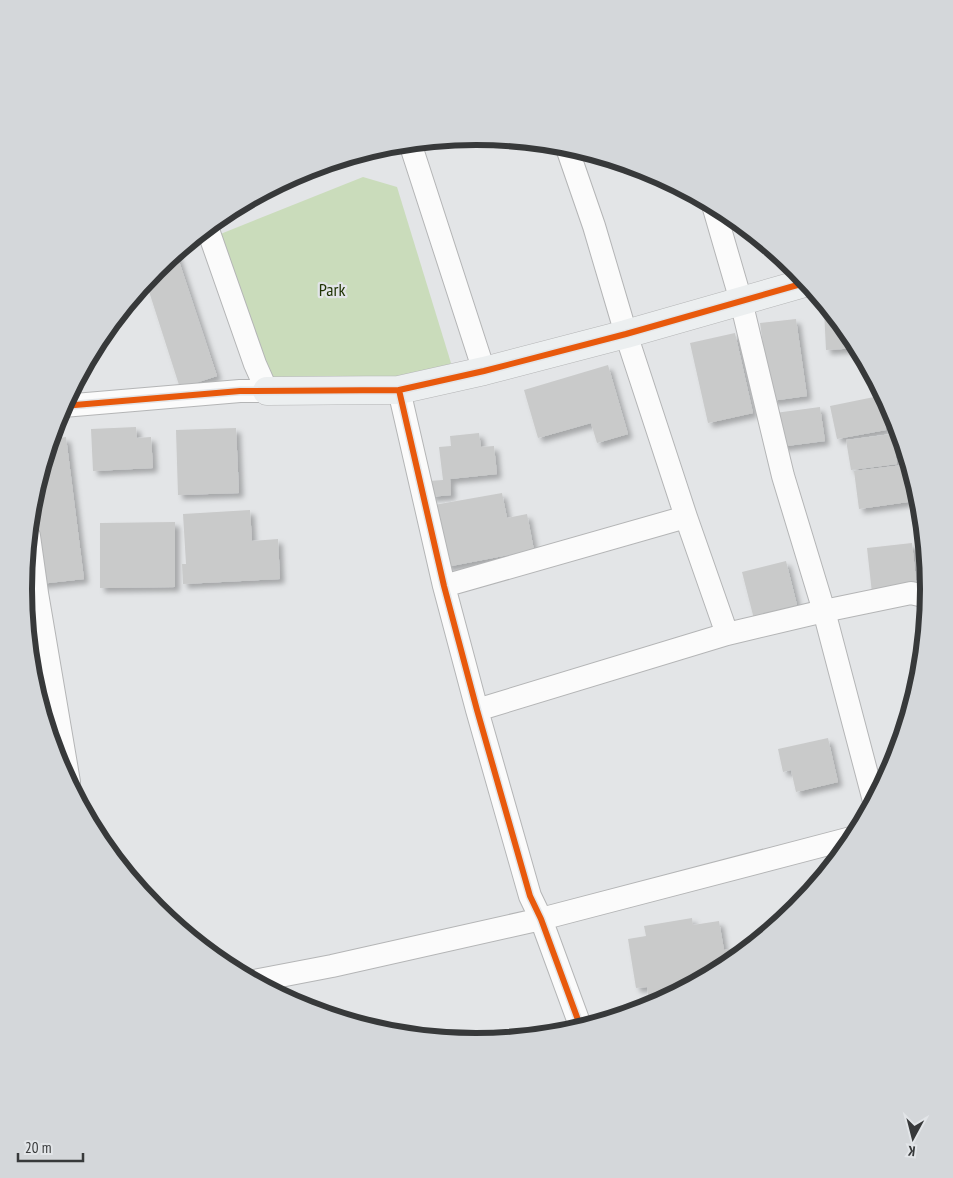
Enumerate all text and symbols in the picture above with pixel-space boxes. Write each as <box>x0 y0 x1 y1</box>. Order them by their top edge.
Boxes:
park label: Park <box>319 278 345 301</box>
north arrow <box>888 1113 938 1163</box>
scale bar <box>18 1130 82 1162</box>
text: 20 m <box>25 1138 51 1157</box>
text: K <box>906 1141 916 1160</box>

